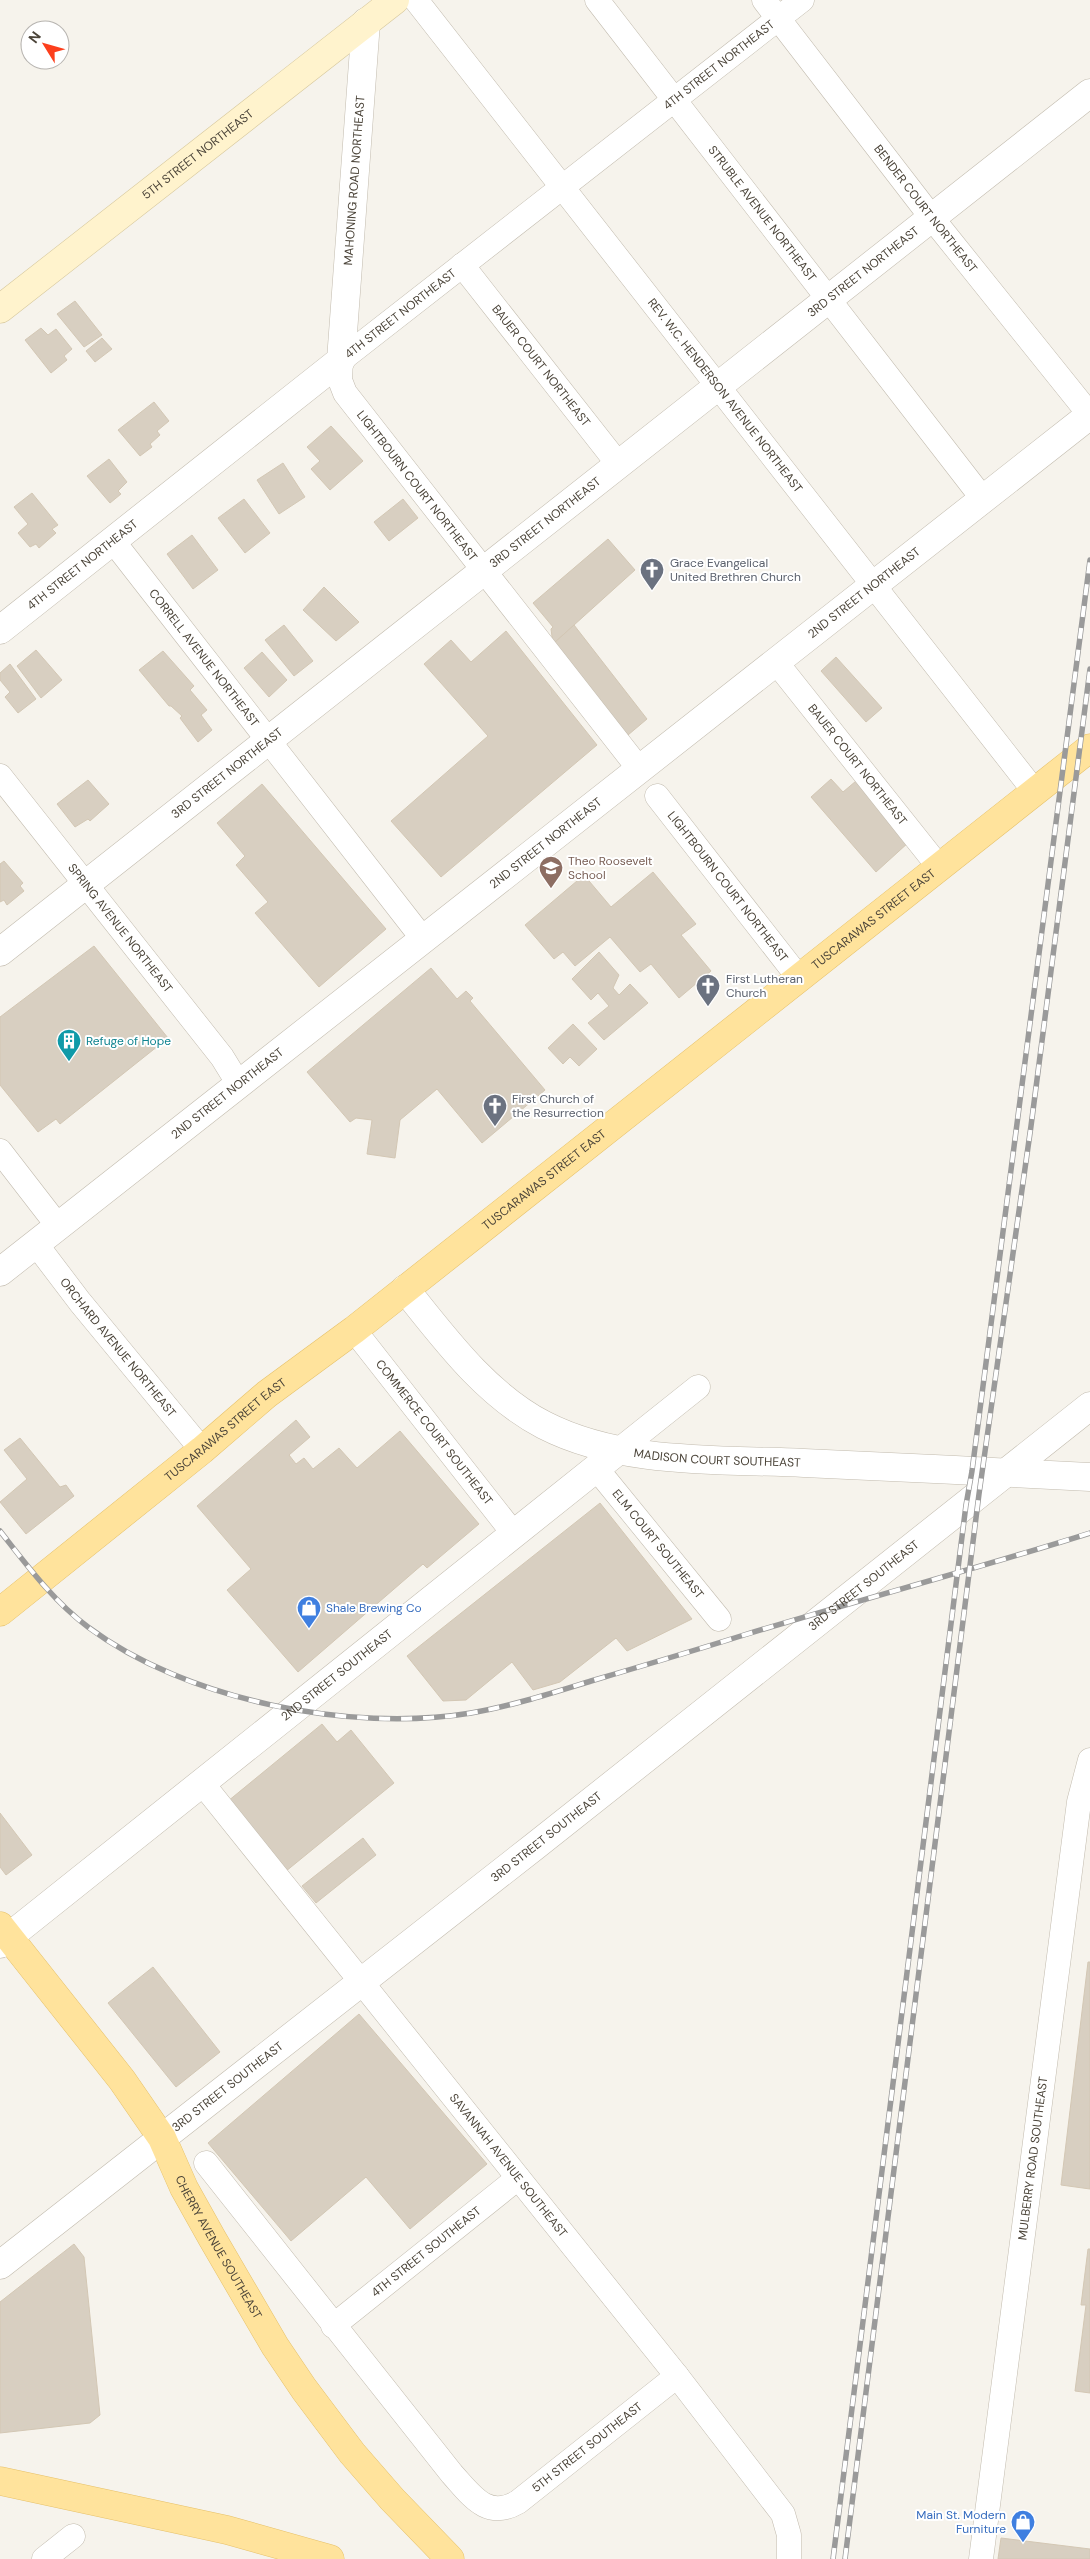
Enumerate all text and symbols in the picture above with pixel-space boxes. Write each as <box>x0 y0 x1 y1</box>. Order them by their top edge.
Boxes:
street label: 4TH STREET NORTHEAST <box>660 16 778 113</box>
north arrow <box>20 20 70 70</box>
text: N <box>24 28 45 47</box>
street label: MAHONING ROAD NORTHEAST <box>340 95 369 266</box>
street label: 5TH STREET NORTHEAST <box>139 106 257 203</box>
street label: BENDER COURT NORTHEAST <box>870 141 981 276</box>
street label: STRUBLE AVENUE NORTHEAST <box>705 142 820 285</box>
street label: 3RD STREET NORTHEAST <box>804 223 922 321</box>
street label: 4TH STREET NORTHEAST <box>341 265 460 362</box>
street label: REV. W.C. HENDERSON AVENUE NORTHEAST <box>644 295 806 496</box>
street label: BAUER COURT NORTHEAST <box>488 302 594 430</box>
street label: LIGHTBOURN COURT NORTHEAST <box>353 407 481 565</box>
street label: 3RD STREET NORTHEAST <box>486 473 604 571</box>
street label: 4TH STREET NORTHEAST <box>24 516 141 614</box>
street label: 2ND STREET NORTHEAST <box>804 543 924 642</box>
place label: Grace Evangelical United Brethren Church <box>670 555 801 585</box>
church icon: Grace Evangelical United Brethren Church <box>639 557 665 591</box>
street label: CORRELL AVENUE NORTHEAST <box>145 586 263 730</box>
street label: BAUER COURT NORTHEAST <box>804 701 911 829</box>
street label: 3RD STREET NORTHEAST <box>168 724 286 822</box>
street label: 2ND STREET NORTHEAST <box>486 794 605 892</box>
street label: LIGHTBOURN COURT NORTHEAST <box>664 808 792 966</box>
place label: Theo Roosevelt School <box>568 853 653 883</box>
school or university icon: Theo Roosevelt School <box>538 855 564 889</box>
street label: SPRING AVENUE NORTHEAST <box>64 860 176 996</box>
street label: TUSCARAWAS STREET EAST <box>808 865 939 973</box>
place label: First Lutheran Church <box>726 971 803 1001</box>
church icon: First Lutheran Church <box>695 973 721 1007</box>
building icon: Refuge of Hope <box>56 1028 82 1062</box>
place label: Refuge of Hope <box>86 1033 171 1049</box>
street label: 2ND STREET NORTHEAST <box>168 1044 287 1143</box>
place label: First Church of the Resurrection <box>512 1091 604 1121</box>
church icon: First Church of the Resurrection <box>482 1093 508 1127</box>
street label: TUSCARAWAS STREET EAST <box>479 1126 609 1234</box>
street label: ORCHARD AVENUE NORTHEAST <box>56 1274 180 1421</box>
street label: COMMERCE COURT SOUTHEAST <box>372 1356 496 1509</box>
street label: TUSCARAWAS STREET EAST <box>161 1374 290 1485</box>
street label: MADISON COURT SOUTHEAST <box>633 1445 801 1471</box>
street label: ELM COURT SOUTHEAST <box>609 1486 707 1602</box>
street label: 3RD STREET SOUTHEAST <box>805 1536 923 1634</box>
shop icon: Shale Brewing Co <box>296 1595 322 1629</box>
place label: Shale Brewing Co <box>326 1600 422 1616</box>
street label: 2ND STREET SOUTHEAST <box>278 1626 396 1724</box>
street label: 3RD STREET SOUTHEAST <box>487 1788 605 1886</box>
street label: 3RD STREET SOUTHEAST <box>169 2038 287 2135</box>
street label: MULBERRY ROAD SOUTHEAST <box>1014 2075 1051 2241</box>
street label: SAVANNAH AVENUE SOUTHEAST <box>446 2090 571 2241</box>
street label: CHERRY AVENUE SOUTHEAST <box>171 2173 266 2322</box>
street label: 4TH STREET SOUTHEAST <box>368 2203 484 2301</box>
street label: 5TH STREET SOUTHEAST <box>529 2398 646 2496</box>
place label: Main St. Modern Furniture <box>916 2507 1006 2537</box>
shop icon: Main St. Modern Furniture <box>1010 2509 1036 2543</box>

